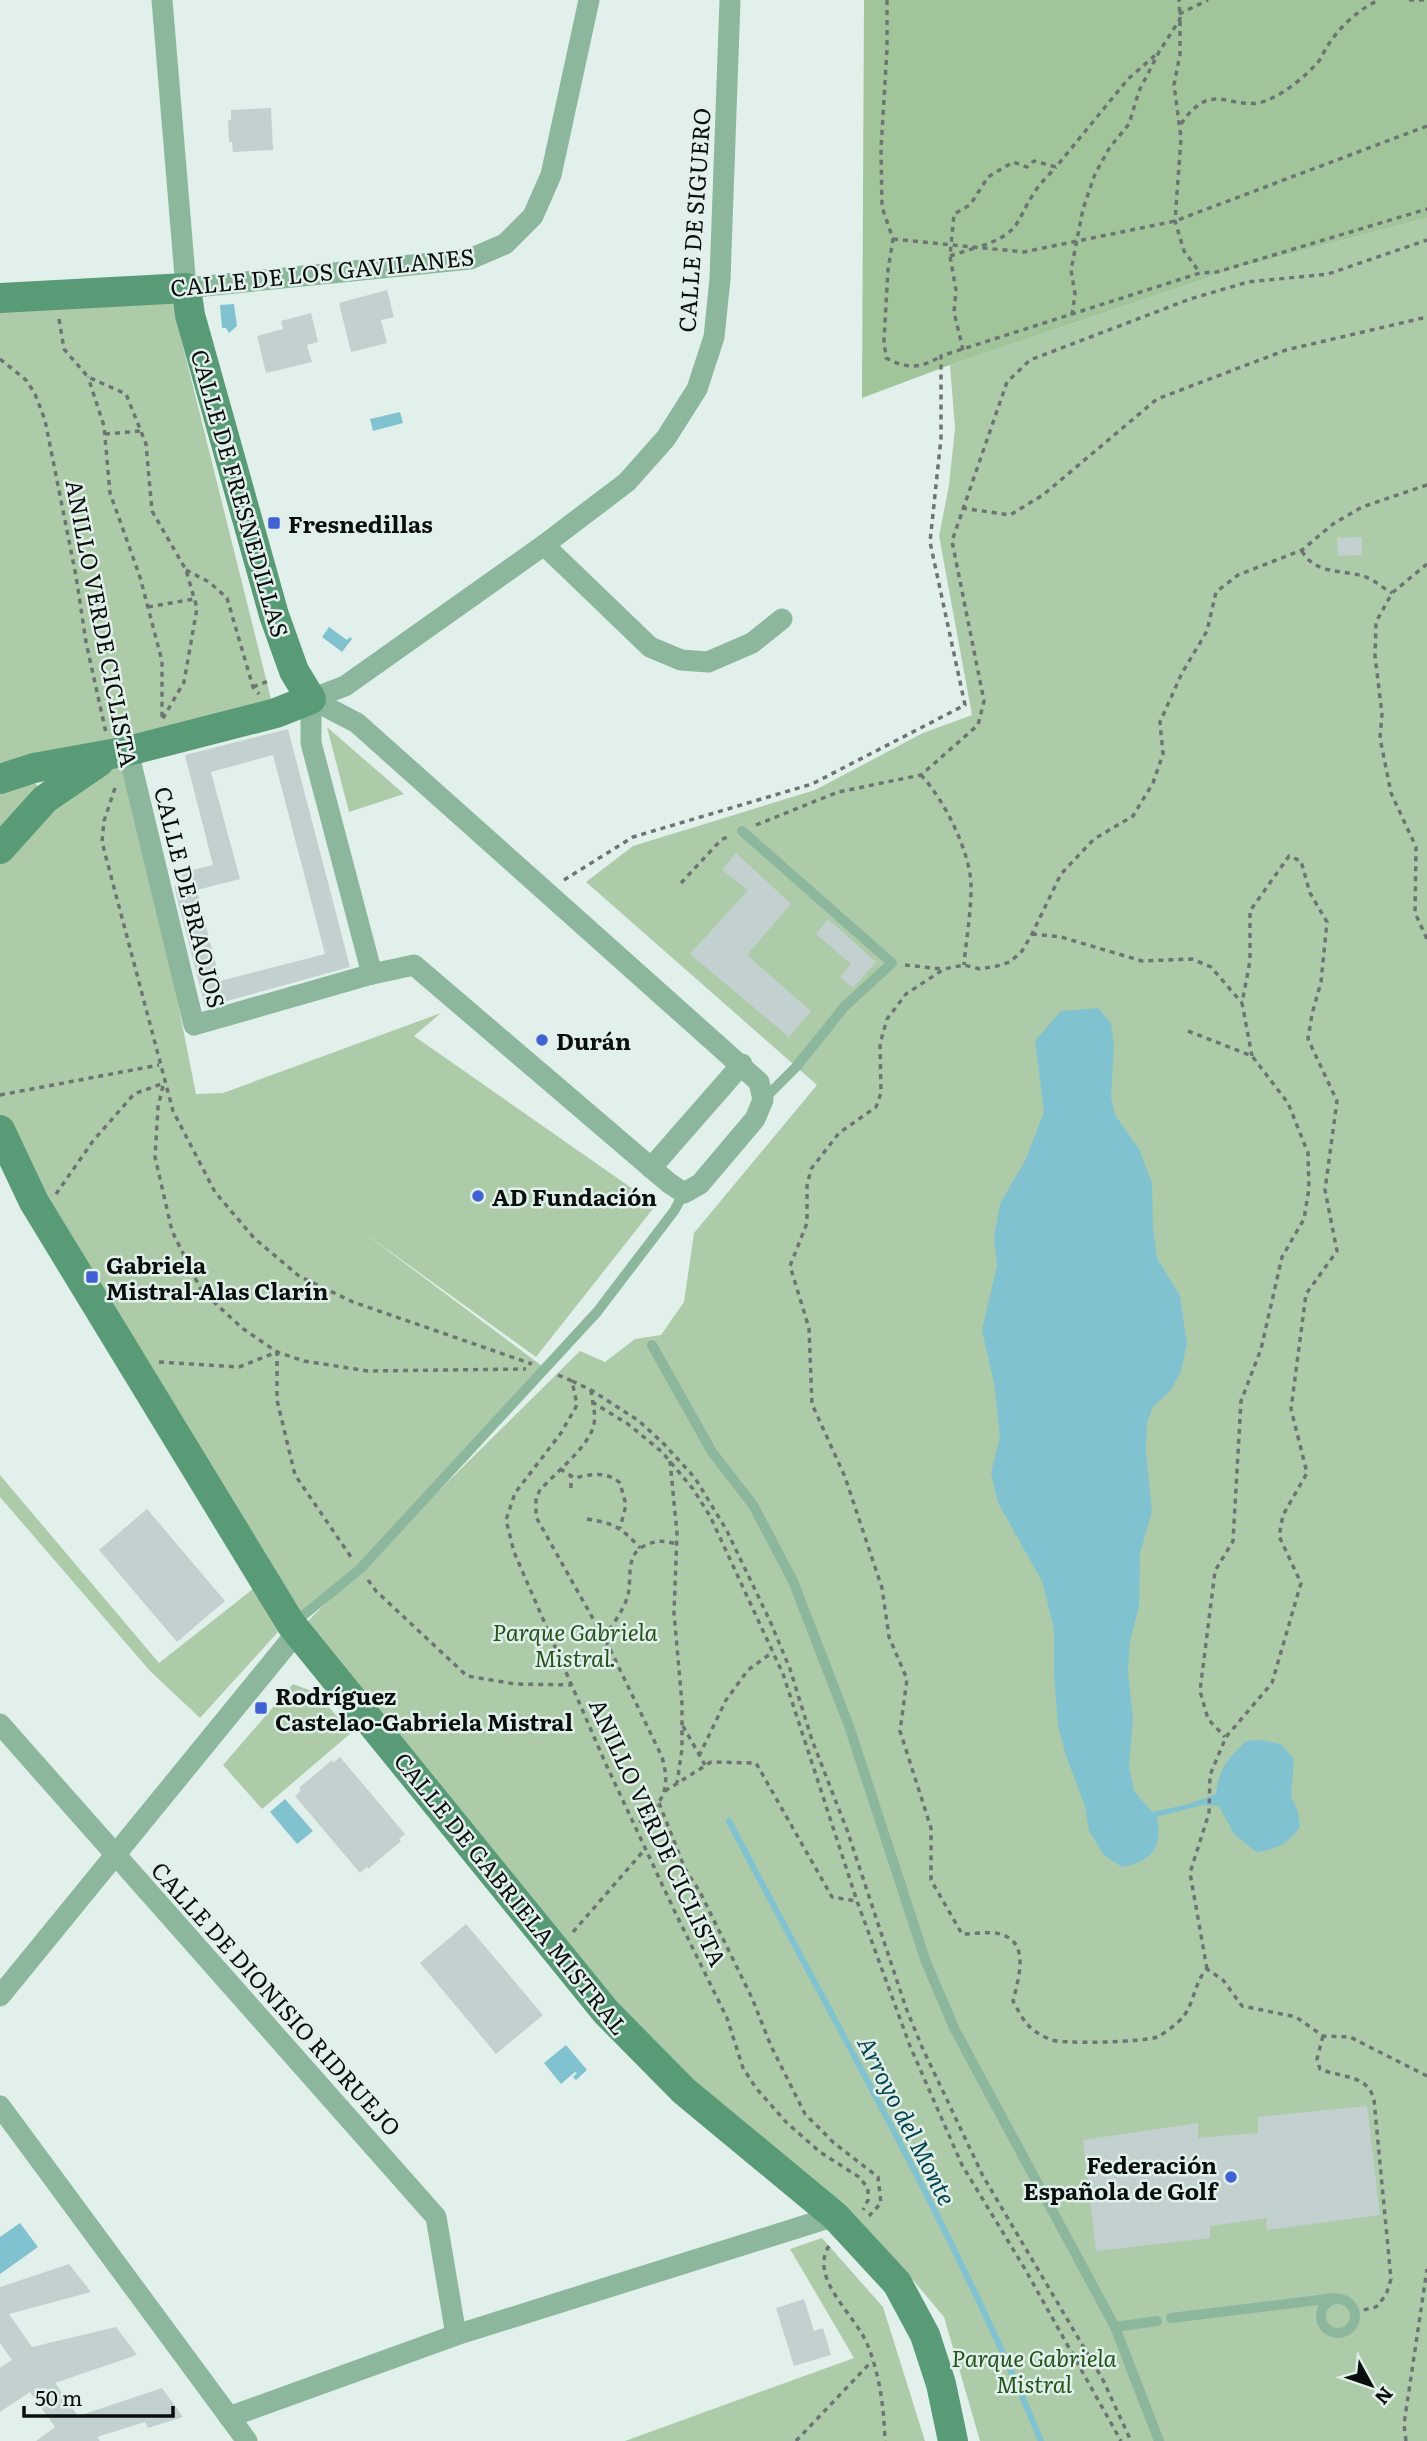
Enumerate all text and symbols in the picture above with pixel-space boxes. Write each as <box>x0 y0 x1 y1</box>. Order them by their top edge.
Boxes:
street label: CALLE DE SIGUERO <box>668 107 718 333</box>
street label: CALLE DE LOS GAVILANES <box>168 238 476 304</box>
street label: CALLE DE FRESNEDILLAS <box>184 345 298 641</box>
street label: ANILLO VERDE CICLISTA <box>58 476 148 770</box>
place label: Fresnedillas <box>288 506 433 540</box>
marker: Fresnedillas <box>266 515 282 531</box>
street label: CALLE DE BRAOJOS <box>147 783 235 1011</box>
place label: Durán <box>556 1023 631 1057</box>
marker: Durán <box>534 1032 550 1048</box>
place label: AD Fundación <box>492 1179 657 1213</box>
marker: AD Fundación <box>470 1188 486 1204</box>
place label: Gabriela Mistral-Alas Clarín <box>106 1247 328 1307</box>
marker: Gabriela Mistral-Alas Clarín <box>84 1269 100 1285</box>
park label: Parque Gabriela Mistral. <box>492 1614 658 1674</box>
place label: Rodríguez Castelao-Gabriela Mistral <box>275 1678 573 1738</box>
street label: ANILLO VERDE CICLISTA <box>582 1692 736 1972</box>
marker: Rodríguez Castelao-Gabriela Mistral <box>253 1700 269 1716</box>
street label: CALLE DE GABRIELA MISTRAL <box>387 1744 637 2042</box>
street label: CALLE DE DIONISIO RIDRUEJO <box>144 1853 410 2143</box>
water label: Arroyo del Monte <box>850 2029 966 2211</box>
place label: Federación Española de Golf <box>1023 2147 1219 2207</box>
marker: Federación Española de Golf <box>1223 2169 1239 2185</box>
park label: Parque Gabriela Mistral <box>951 2340 1117 2400</box>
north arrow <box>1336 2350 1406 2420</box>
scale bar <box>24 2374 173 2418</box>
text: 50 m <box>35 2381 82 2412</box>
text: N <box>1369 2381 1401 2412</box>

